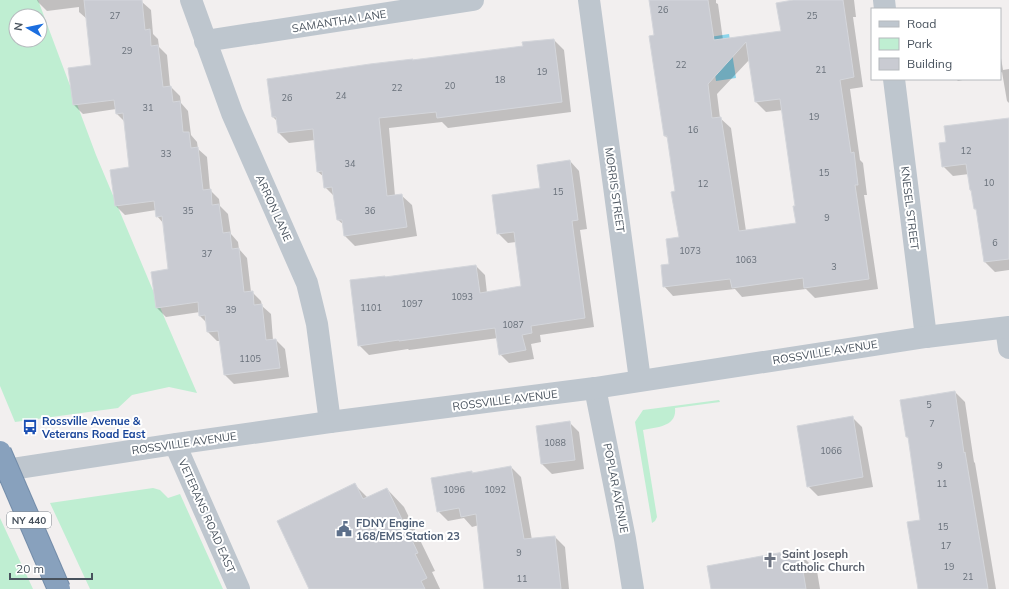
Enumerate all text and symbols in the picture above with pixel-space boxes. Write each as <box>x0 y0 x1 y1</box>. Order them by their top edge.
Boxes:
house number: 26 <box>658 4 668 15</box>
street label: SAMANTHA LANE <box>291 7 387 35</box>
north arrow <box>8 8 48 48</box>
legend <box>871 8 1001 80</box>
house number: 27 <box>110 10 120 21</box>
house number: 25 <box>807 10 818 21</box>
text: Road <box>907 16 936 31</box>
text: N <box>11 21 26 32</box>
text: Park <box>907 36 933 51</box>
house number: 29 <box>122 45 132 56</box>
text: Building <box>907 56 952 71</box>
house number: 22 <box>676 59 686 70</box>
house number: 21 <box>816 64 826 75</box>
house number: 19 <box>537 66 547 77</box>
house number: 18 <box>495 74 505 85</box>
house number: 20 <box>445 80 455 91</box>
house number: 22 <box>392 82 402 93</box>
house number: 24 <box>336 90 347 101</box>
house number: 26 <box>282 92 292 103</box>
house number: 31 <box>143 102 153 113</box>
house number: 19 <box>809 111 819 122</box>
house number: 16 <box>688 124 698 135</box>
house number: 12 <box>961 145 971 156</box>
street label: MORRIS STREET <box>602 146 628 234</box>
house number: 33 <box>161 148 171 159</box>
house number: 34 <box>345 158 356 169</box>
street label: KNESEL STREET <box>898 165 922 251</box>
house number: 15 <box>819 167 830 178</box>
street label: ARRON LANE <box>253 173 295 243</box>
house number: 10 <box>984 177 994 188</box>
house number: 12 <box>698 178 708 189</box>
house number: 15 <box>553 186 564 197</box>
house number: 35 <box>183 205 194 216</box>
house number: 36 <box>365 205 375 216</box>
house number: 9 <box>824 212 830 223</box>
house number: 6 <box>992 237 998 248</box>
house number: 1073 <box>679 245 701 256</box>
house number: 37 <box>202 248 212 259</box>
house number: 1063 <box>735 254 757 265</box>
house number: 3 <box>831 261 837 272</box>
house number: 1093 <box>451 291 473 302</box>
house number: 1097 <box>401 298 423 309</box>
house number: 1101 <box>360 302 382 313</box>
house number: 39 <box>226 304 236 315</box>
house number: 1087 <box>502 319 524 330</box>
street label: ROSSVILLE AVENUE <box>772 337 878 367</box>
house number: 1105 <box>239 353 261 364</box>
street label: ROSSVILLE AVENUE <box>452 387 558 413</box>
house number: 5 <box>926 399 932 410</box>
place label: Rossville Avenue & Veterans Road East <box>41 414 145 441</box>
bus stop icon: Rossville Avenue & Veterans Road East <box>21 418 39 436</box>
house number: 7 <box>929 418 935 429</box>
street label: ROSSVILLE AVENUE <box>131 429 237 457</box>
house number: 1088 <box>544 437 566 448</box>
street label: POPLAR AVENUE <box>600 442 632 534</box>
house number: 1066 <box>820 445 842 456</box>
street label: VETERANS ROAD EAST <box>176 457 239 576</box>
house number: 9 <box>937 460 943 471</box>
house number: 11 <box>937 478 947 489</box>
house number: 1096 <box>443 484 465 495</box>
house number: 1092 <box>484 484 506 495</box>
road number: NY 440 <box>7 512 51 528</box>
place label: FDNY Engine 168/EMS Station 23 <box>356 516 460 543</box>
public building icon: FDNY Engine 168/EMS Station 23 <box>335 520 353 538</box>
house number: 15 <box>938 521 949 532</box>
house number: 17 <box>941 540 951 551</box>
house number: 9 <box>516 547 522 558</box>
place label: Saint Joseph Catholic Church <box>782 547 865 574</box>
church icon: Saint Joseph Catholic Church <box>761 551 779 569</box>
scale bar <box>10 555 92 581</box>
text: 20 m <box>16 561 44 576</box>
house number: 19 <box>944 561 954 572</box>
house number: 21 <box>963 571 973 582</box>
house number: 11 <box>517 573 527 584</box>

